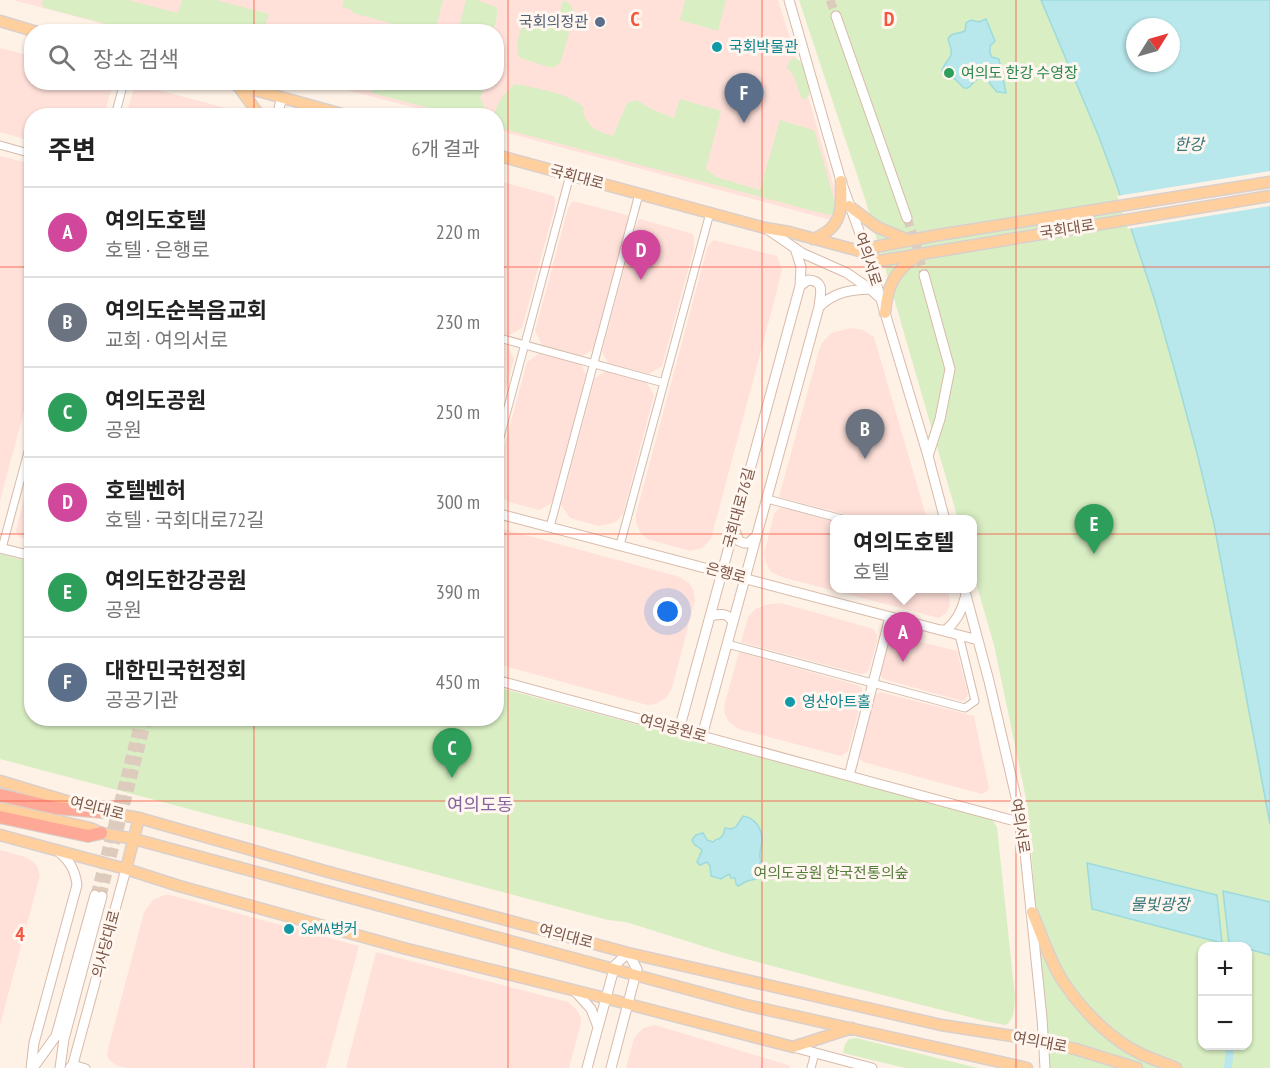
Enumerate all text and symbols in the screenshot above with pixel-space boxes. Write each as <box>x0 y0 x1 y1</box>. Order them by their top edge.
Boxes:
text: C <box>630 6 640 32</box>
text: D <box>884 6 895 32</box>
place label: 국회의정관 <box>519 12 588 31</box>
marker: 국회의정관 <box>593 15 607 29</box>
north arrow <box>1126 18 1180 72</box>
search box <box>24 24 504 90</box>
place label: 국회박물관 <box>729 37 798 56</box>
marker: 국회박물관 <box>710 40 724 54</box>
icon: search <box>45 41 78 74</box>
text: 장소 검색 <box>93 45 179 73</box>
place label: 여의도 한강 수영장 <box>961 63 1078 82</box>
marker: 여의도 한강 수영장 <box>942 66 956 80</box>
pin: F <box>724 74 764 123</box>
text: 주변 <box>48 133 96 166</box>
water label: 한강 <box>1174 134 1206 154</box>
text: 6개 결과 <box>412 136 480 162</box>
street label: 국회대로 <box>548 160 606 193</box>
text: 여의도호텔 <box>105 206 206 234</box>
street label: 국회대로 <box>1038 215 1096 242</box>
text: A <box>62 219 73 245</box>
text: 220 m <box>436 219 480 245</box>
pin: D <box>622 230 660 280</box>
street label: 여의서로 <box>851 230 886 288</box>
text: 호텔 · 은행로 <box>105 237 210 263</box>
text: 여의도순복음교회 <box>105 296 267 324</box>
text: B <box>63 309 72 335</box>
text: 230 m <box>436 309 480 335</box>
text: 교회 · 여의서로 <box>105 327 228 353</box>
text: 여의도공원 <box>105 386 206 414</box>
text: C <box>63 399 72 425</box>
text: 250 m <box>436 399 480 425</box>
pin: B <box>846 410 884 459</box>
text: 공원 <box>105 417 142 443</box>
street label: 국회대로76길 <box>719 466 758 550</box>
text: 호텔벤허 <box>105 476 186 504</box>
text: D <box>62 489 73 515</box>
text: 300 m <box>436 489 480 515</box>
pin: E <box>1074 504 1114 554</box>
text: 호텔 · 국회대로72길 <box>105 507 265 533</box>
popup <box>830 515 977 593</box>
text: 여의도호텔 <box>853 528 954 556</box>
street label: 은행로 <box>704 558 749 587</box>
text: 호텔 <box>853 559 890 585</box>
text: 여의도한강공원 <box>105 566 247 594</box>
text: E <box>63 579 72 605</box>
text: 390 m <box>436 579 480 605</box>
text: 공원 <box>105 597 142 623</box>
your location <box>653 597 682 626</box>
pin: A <box>884 612 922 662</box>
text: 대한민국헌정회 <box>105 656 247 684</box>
text: F <box>63 669 72 695</box>
text: 450 m <box>436 669 480 695</box>
text: 공공기관 <box>105 687 179 713</box>
place label: 영산아트홀 <box>802 692 871 711</box>
marker: 영산아트홀 <box>783 695 797 709</box>
street label: 여의공원로 <box>637 709 709 746</box>
pin: C <box>432 728 472 778</box>
street label: 여의대로 <box>68 792 126 823</box>
district label: 여의도동 <box>447 793 513 816</box>
street label: 여의서로 <box>1007 797 1034 855</box>
park label: 여의도공원 한국전통의숲 <box>754 863 908 882</box>
water label: 물빛광장 <box>1131 894 1192 914</box>
street label: 의사당대로 <box>87 908 124 980</box>
place label: SeMA벙커 <box>301 919 358 938</box>
street label: 여의대로 <box>537 919 595 952</box>
text: 4 <box>15 921 25 947</box>
marker: SeMA벙커 <box>282 922 296 936</box>
map controls <box>1198 942 1252 1050</box>
button: + <box>1198 942 1252 996</box>
button: − <box>1198 996 1252 1050</box>
street label: 여의대로 <box>1011 1027 1069 1056</box>

